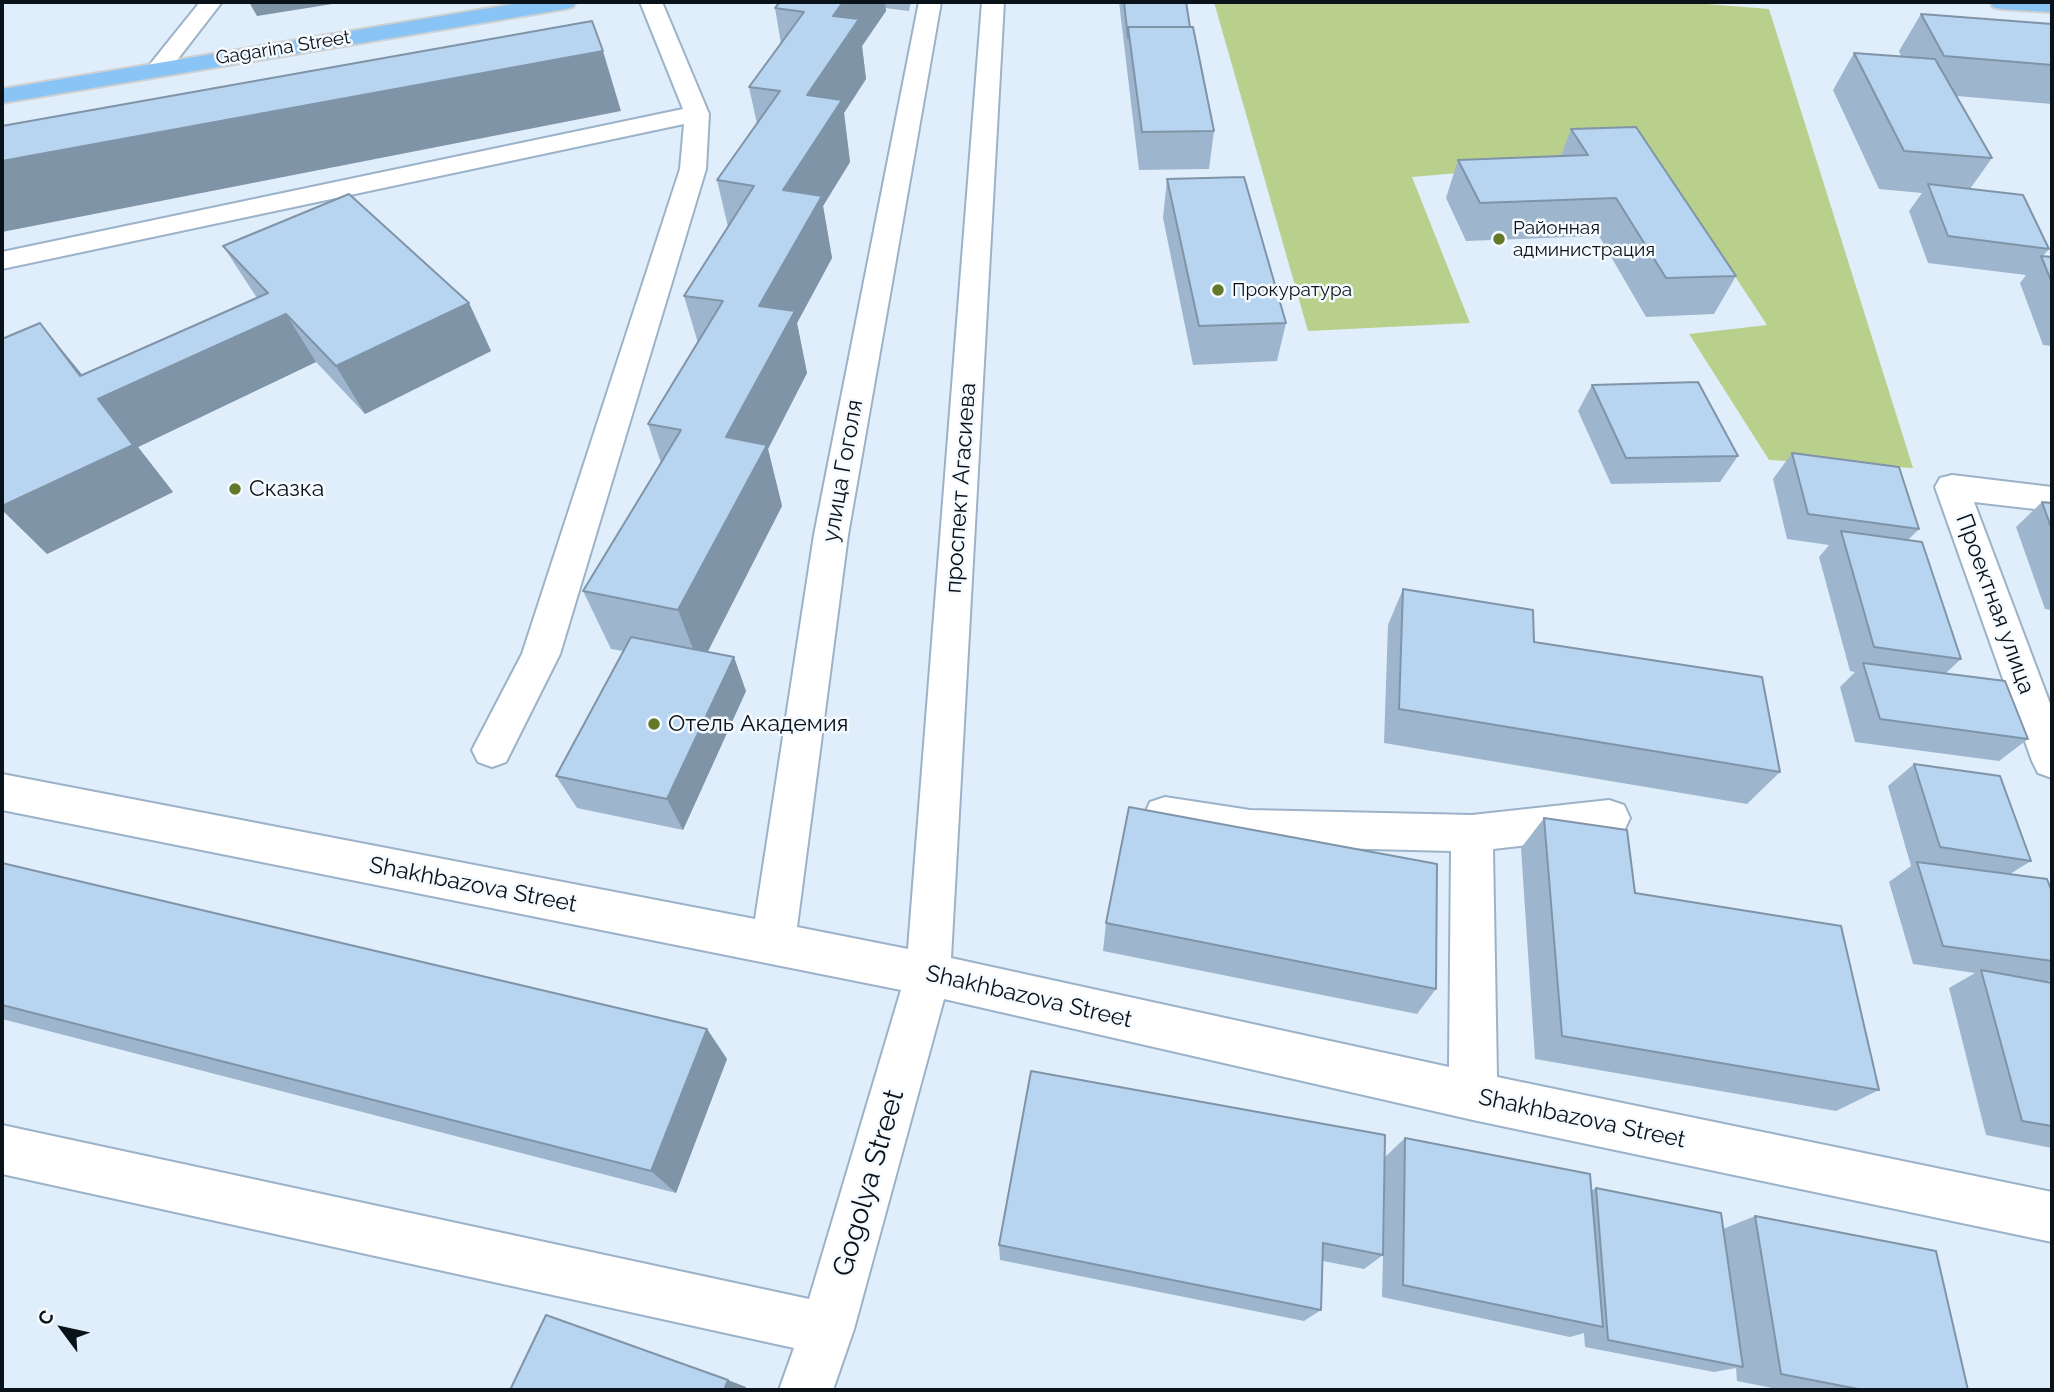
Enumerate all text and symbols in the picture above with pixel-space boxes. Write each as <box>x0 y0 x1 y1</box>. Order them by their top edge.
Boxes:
street label: Gagarina Street <box>214 26 352 70</box>
place label: Районная администрация <box>1513 217 1655 261</box>
marker: Районная администрация <box>1491 231 1507 247</box>
place label: Прокуратура <box>1232 279 1352 301</box>
marker: Прокуратура <box>1210 282 1226 298</box>
street label: проспект Агасиева <box>940 382 982 594</box>
street label: улица Гоголя <box>817 397 869 545</box>
place label: Сказка <box>249 475 324 503</box>
marker: Сказка <box>227 481 243 497</box>
street label: Проектная улица <box>1950 510 2040 698</box>
place label: Отель Академия <box>668 710 848 738</box>
marker: Отель Академия <box>646 716 662 732</box>
street label: Shakhbazova Street <box>367 851 579 919</box>
street label: Shakhbazova Street <box>923 960 1135 1034</box>
street label: Shakhbazova Street <box>1476 1084 1688 1154</box>
street label: Gogolya Street <box>826 1086 912 1280</box>
north arrow <box>28 1294 98 1364</box>
text: С <box>33 1306 58 1329</box>

